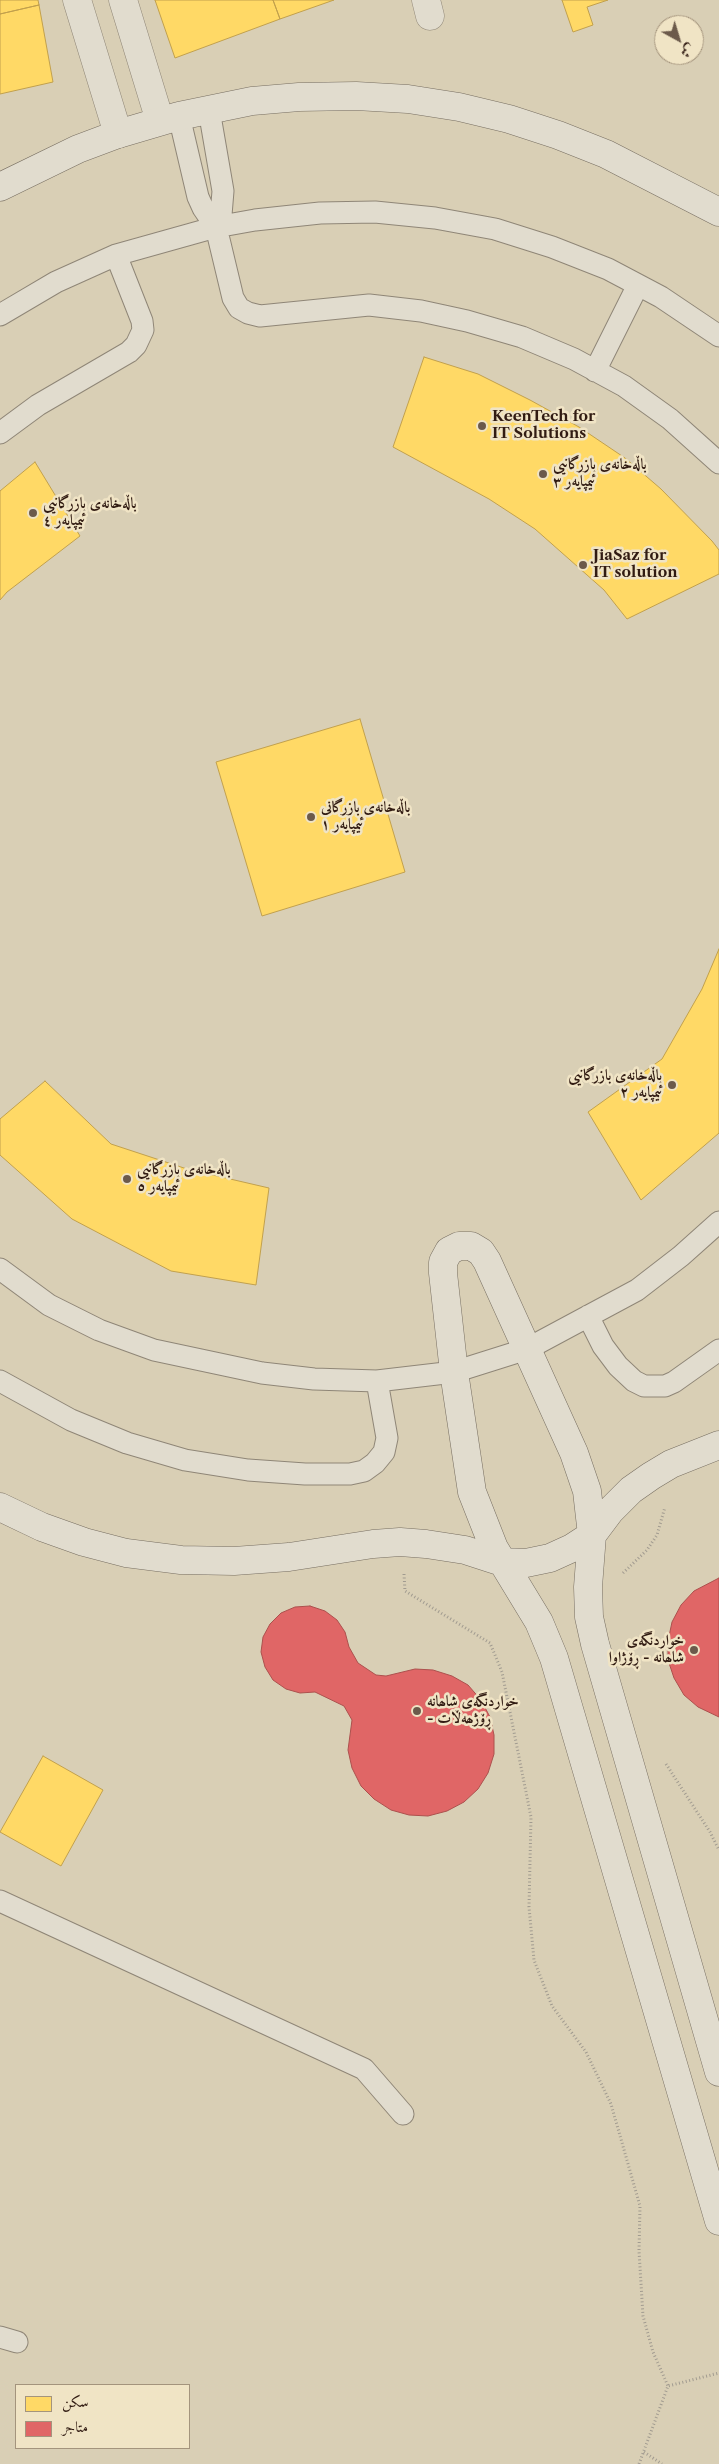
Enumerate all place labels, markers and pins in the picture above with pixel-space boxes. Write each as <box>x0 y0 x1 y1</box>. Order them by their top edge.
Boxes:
place label: KeenTech for IT Solutions <box>492 408 595 443</box>
marker: KeenTech for IT Solutions <box>476 420 488 432</box>
place label: باڵەخانەی بازرگانیی ئیمپایەر ٣ <box>553 456 647 491</box>
marker: باڵەخانەی بازرگانیی ئیمپایەر ٣ <box>537 468 549 480</box>
place label: باڵەخانەی بازرگانیی ئیمپایەر ٤ <box>43 495 137 530</box>
marker: باڵەخانەی بازرگانیی ئیمپایەر ٤ <box>27 507 39 519</box>
place label: JiaSaz for IT solution <box>593 547 678 582</box>
marker: JiaSaz for IT solution <box>577 559 589 571</box>
place label: باڵەخانەی بازرگانی ئیمپایەر ١ <box>321 799 410 834</box>
marker: باڵەخانەی بازرگانی ئیمپایەر ١ <box>305 811 317 823</box>
place label: باڵەخانەی بازرگانیی ئیمپایەر ٢ <box>568 1067 662 1102</box>
marker: باڵەخانەی بازرگانیی ئیمپایەر ٢ <box>666 1079 678 1091</box>
place label: باڵەخانەی بازرگانیی ئیمپایەر ٥ <box>137 1161 231 1196</box>
marker: باڵەخانەی بازرگانیی ئیمپایەر ٥ <box>121 1173 133 1185</box>
place label: خواردنگەی شاھانە - ڕۆژاوا <box>609 1632 684 1667</box>
marker: خواردنگەی شاھانە - ڕۆژاوا <box>688 1644 700 1656</box>
place label: خواردنگەی شاھانە - ڕۆژھەڵات <box>427 1693 519 1728</box>
marker: خواردنگەی شاھانە - ڕۆژھەڵات <box>411 1705 423 1717</box>

